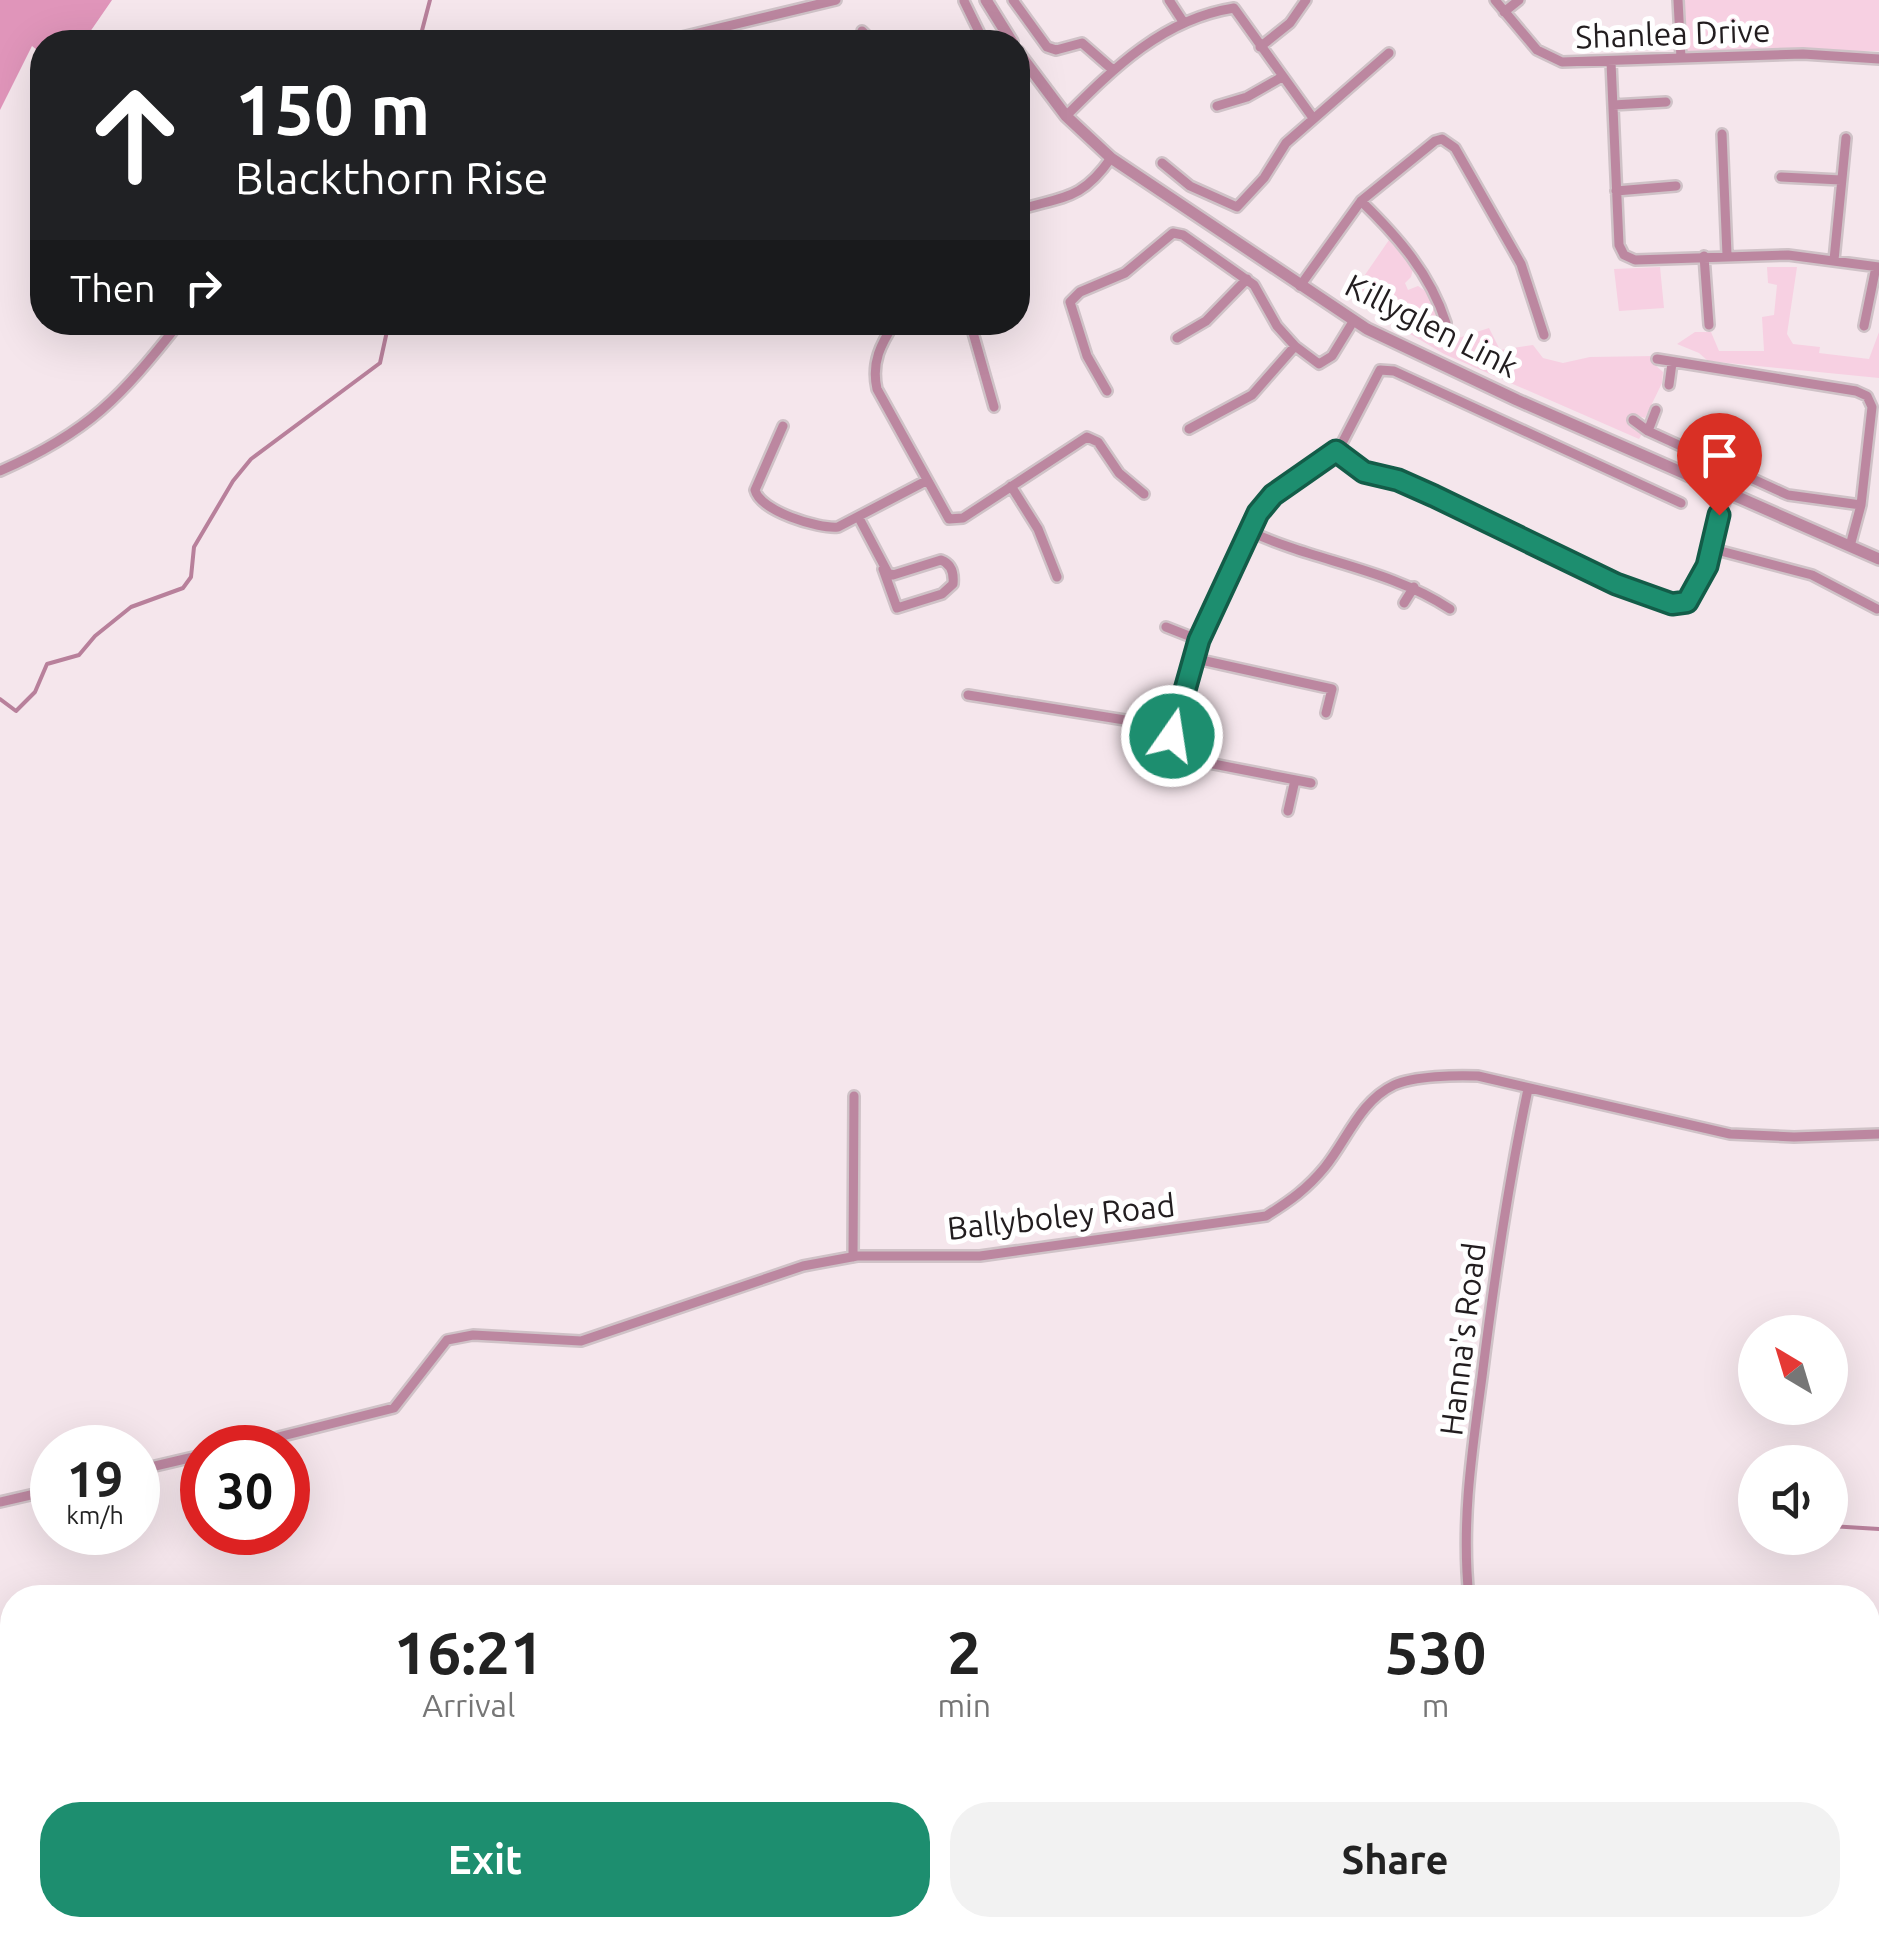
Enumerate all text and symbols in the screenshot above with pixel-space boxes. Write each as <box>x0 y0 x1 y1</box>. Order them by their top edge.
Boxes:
street label: Shanlea Drive <box>1575 12 1771 54</box>
icon: ahead <box>70 70 200 200</box>
text: 150 m <box>235 70 430 148</box>
text: Blackthorn Rise <box>235 152 548 203</box>
icon: right <box>176 260 231 315</box>
street label: Killyglen Link <box>1340 266 1524 384</box>
text: Then <box>70 267 156 309</box>
pin <box>1677 413 1762 516</box>
icon: arrive <box>1692 428 1747 483</box>
position arrow <box>1120 684 1224 788</box>
street label: Ballyboley Road <box>945 1186 1177 1246</box>
street label: Hanna's Road <box>1432 1241 1492 1437</box>
north arrow <box>1738 1315 1848 1425</box>
map controls <box>1738 1315 1848 1555</box>
speed limit sign: 30 <box>180 1425 310 1555</box>
button: sound <box>1738 1445 1848 1555</box>
text: 19 <box>67 1450 123 1506</box>
text: km/h <box>66 1501 124 1529</box>
text: 16:21 <box>394 1618 544 1685</box>
text: 2 <box>947 1618 981 1685</box>
text: 530 <box>1385 1618 1486 1685</box>
text: Arrival <box>422 1687 515 1723</box>
text: min <box>937 1687 991 1723</box>
text: m <box>1422 1687 1449 1723</box>
button: Exit <box>40 1802 930 1917</box>
button: Share <box>950 1802 1840 1917</box>

